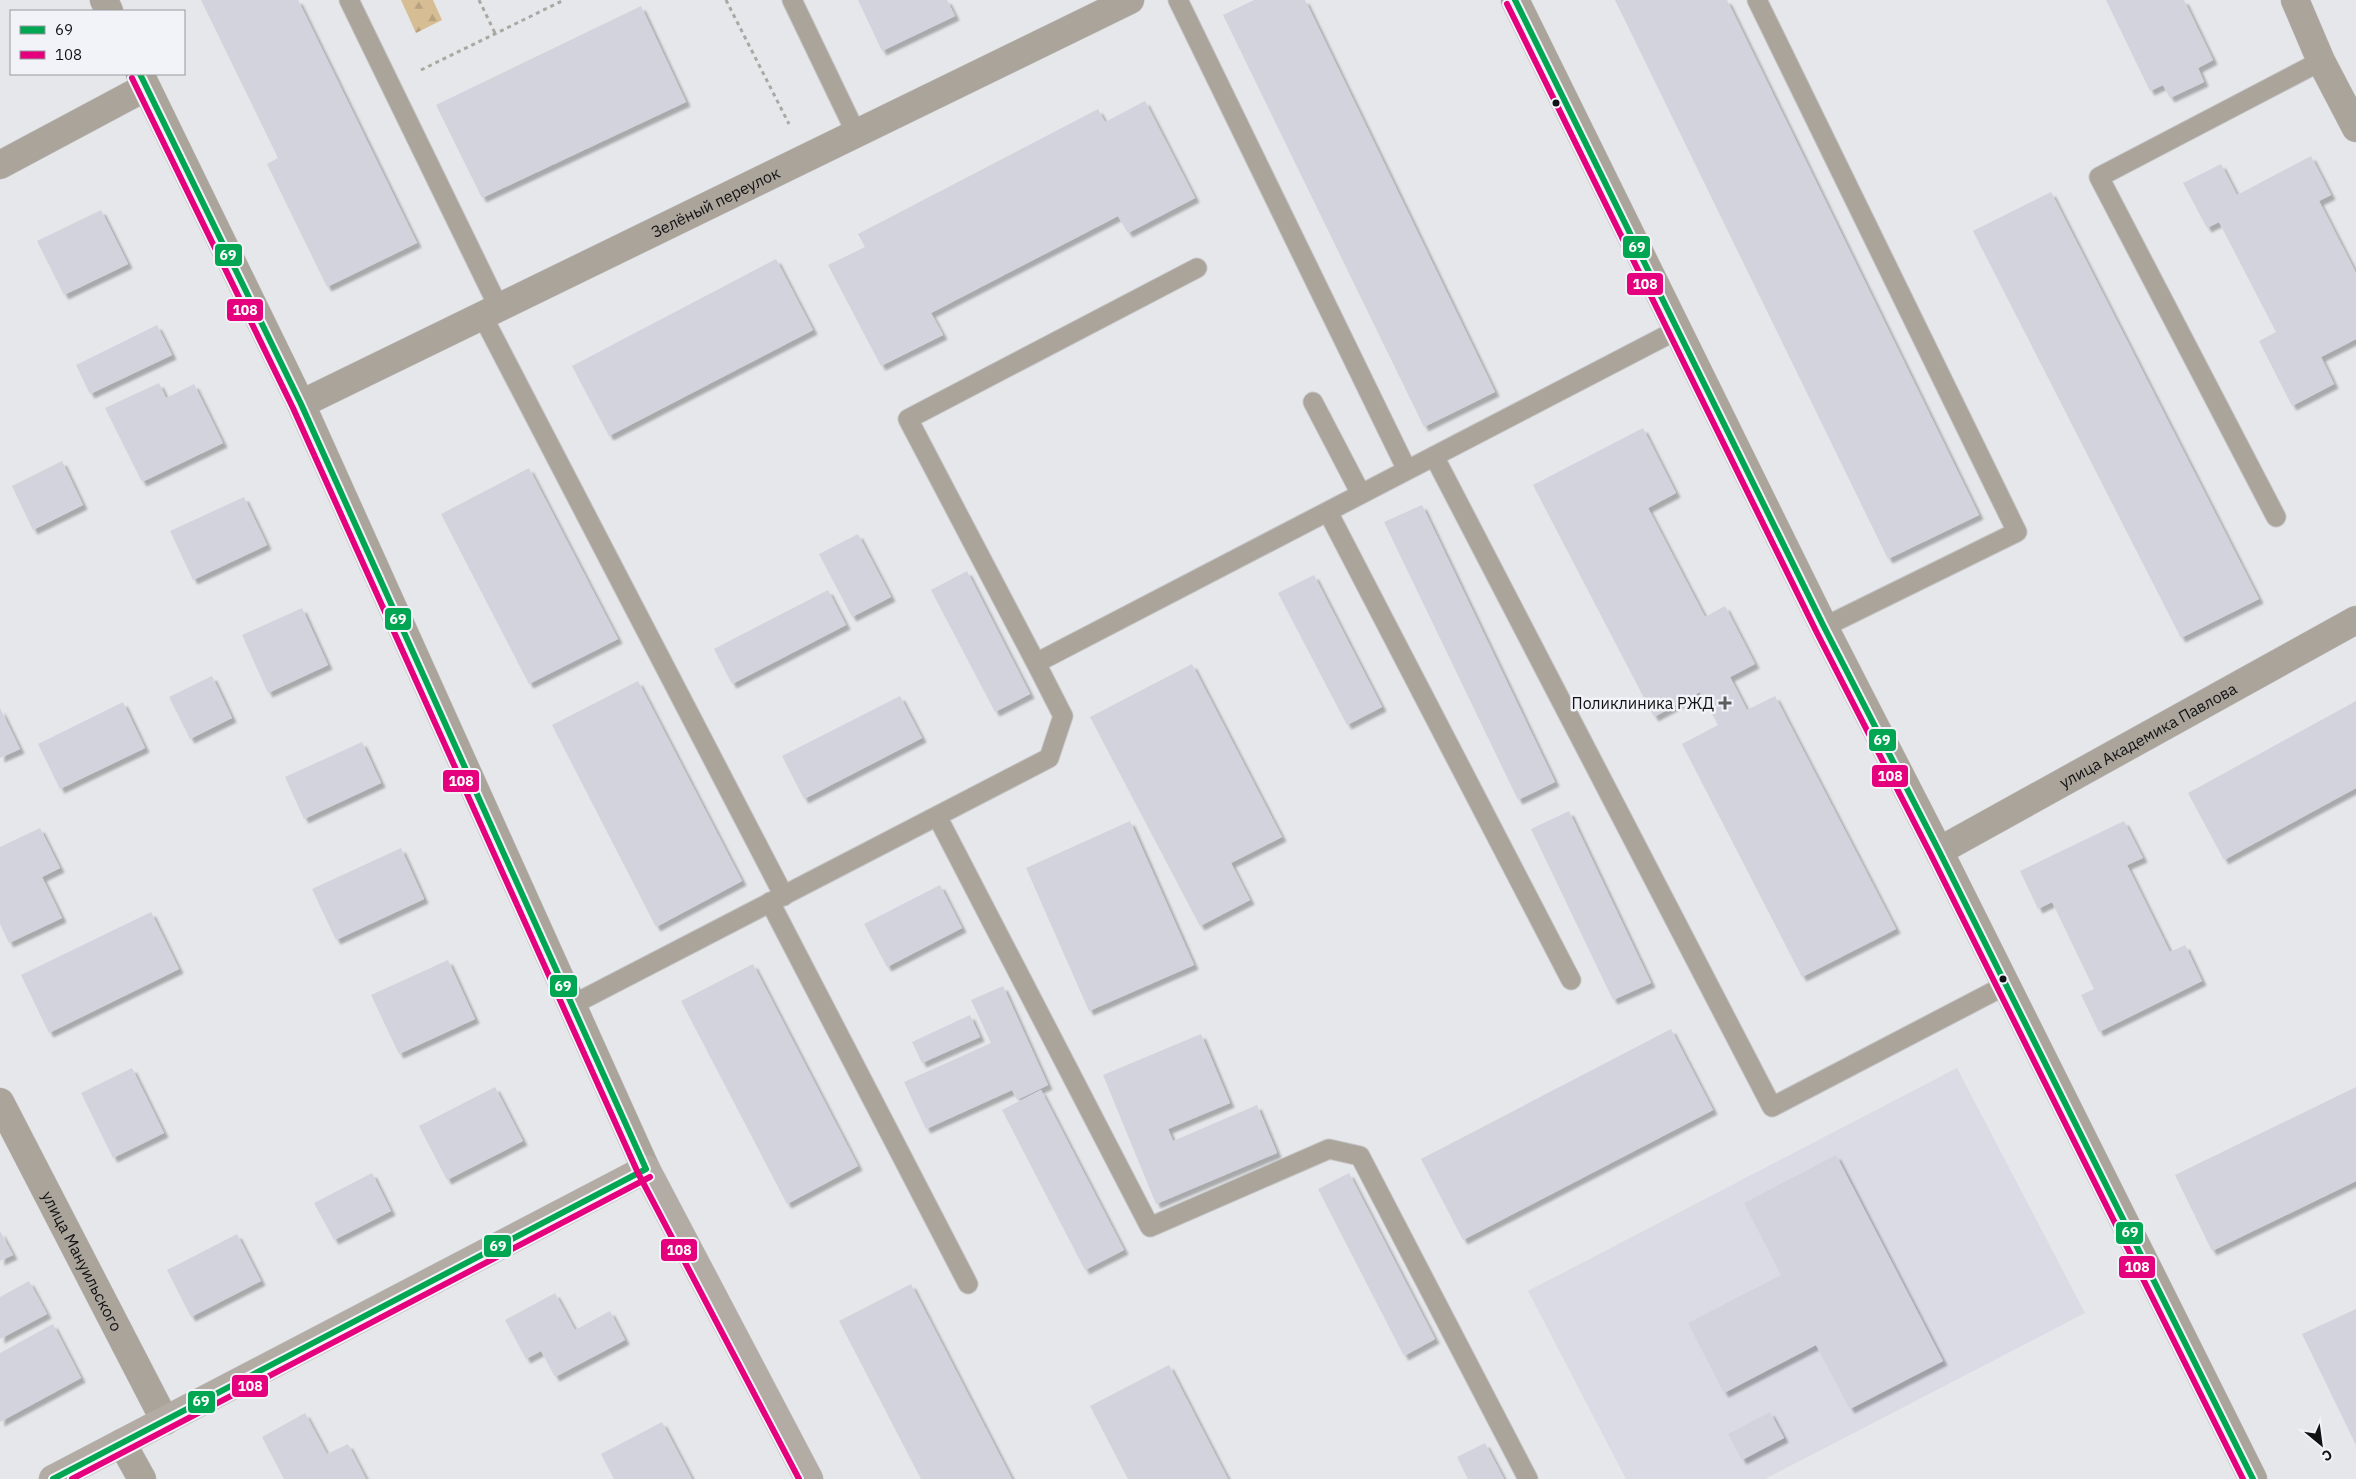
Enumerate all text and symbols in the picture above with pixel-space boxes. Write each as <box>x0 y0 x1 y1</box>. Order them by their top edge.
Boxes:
legend <box>10 10 185 75</box>
text: 69 <box>55 20 73 39</box>
text: 108 <box>55 45 82 64</box>
unlabelled marker <box>1551 98 1561 108</box>
street label: Зелёный переулок <box>648 162 783 242</box>
line badge: 69 <box>1622 235 1651 259</box>
text: 69 <box>1629 238 1645 256</box>
line badge: 69 <box>214 243 243 267</box>
text: 69 <box>220 246 236 264</box>
line badge: 108 <box>1626 272 1664 296</box>
text: 108 <box>1632 275 1658 293</box>
line badge: 108 <box>226 298 264 322</box>
text: 108 <box>232 301 258 319</box>
line badge: 69 <box>384 607 412 631</box>
text: 69 <box>390 610 406 628</box>
street label: улица Академика Павлова <box>2056 678 2241 792</box>
place label: Поликлиника РЖД <box>1572 693 1714 713</box>
marker: Поликлиника РЖД <box>1718 696 1732 710</box>
line badge: 69 <box>1868 728 1897 752</box>
text: 69 <box>1874 731 1890 749</box>
line badge: 108 <box>1871 764 1909 788</box>
text: 108 <box>1877 767 1903 785</box>
line badge: 108 <box>442 769 480 793</box>
text: 108 <box>448 772 474 790</box>
line badge: 69 <box>549 974 578 998</box>
unlabelled marker <box>1998 974 2008 984</box>
text: 69 <box>555 977 571 995</box>
street label: улица Мануильского <box>38 1188 127 1334</box>
line badge: 69 <box>2115 1221 2144 1245</box>
text: 69 <box>2122 1223 2138 1241</box>
line badge: 69 <box>483 1234 512 1258</box>
text: 69 <box>490 1237 506 1255</box>
line badge: 108 <box>660 1238 698 1262</box>
text: 108 <box>666 1241 692 1259</box>
line badge: 108 <box>2118 1255 2156 1279</box>
text: 108 <box>2124 1258 2150 1276</box>
line badge: 108 <box>231 1374 269 1398</box>
text: 108 <box>237 1377 263 1395</box>
line badge: 69 <box>187 1390 216 1414</box>
text: 69 <box>193 1392 209 1410</box>
north arrow <box>2296 1419 2346 1469</box>
text: С <box>2319 1445 2336 1465</box>

